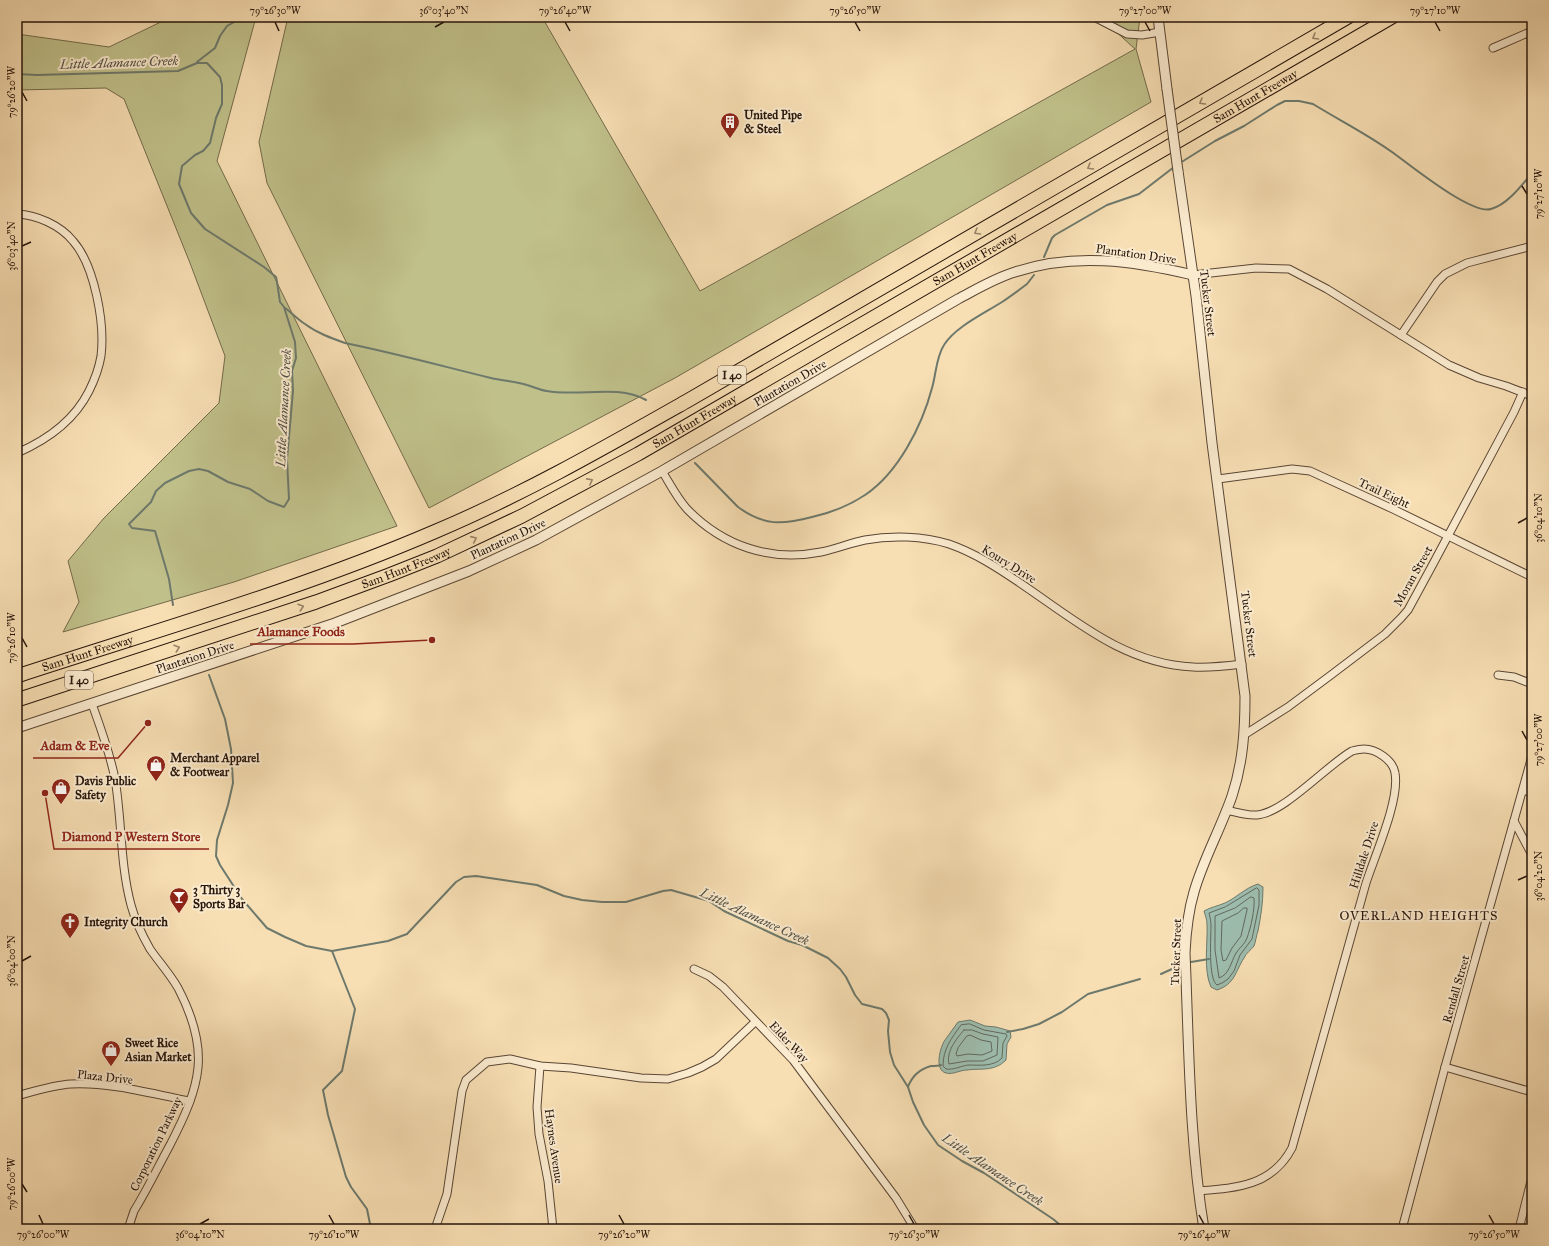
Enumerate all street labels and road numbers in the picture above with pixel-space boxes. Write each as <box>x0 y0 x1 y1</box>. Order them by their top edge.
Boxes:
street label: Sam Hunt Freeway <box>1211 66 1300 126</box>
street label: Sam Hunt Freeway <box>930 229 1020 289</box>
street label: Plantation Drive <box>1095 241 1177 267</box>
street label: Tucker Street <box>1197 269 1219 338</box>
street label: Plantation Drive <box>751 357 829 409</box>
road number: I 40 <box>718 366 746 384</box>
street label: Sam Hunt Freeway <box>650 391 740 451</box>
street label: Trail Eight <box>1356 475 1413 512</box>
street label: Plantation Drive <box>468 515 548 563</box>
street label: Koury Drive <box>979 542 1039 586</box>
street label: Sam Hunt Freeway <box>359 543 453 592</box>
street label: Moran Street <box>1391 543 1436 609</box>
street label: Tucker Street <box>1238 590 1260 659</box>
street label: Sam Hunt Freeway <box>40 632 135 674</box>
street label: Plantation Drive <box>154 638 236 676</box>
road number: I 40 <box>65 671 93 689</box>
street label: Hilldale Drive <box>1347 820 1381 890</box>
street label: Tucker Street <box>1168 918 1184 986</box>
street label: Rendall Street <box>1440 953 1473 1024</box>
street label: Elder Way <box>766 1018 812 1066</box>
street label: Plaza Drive <box>76 1067 134 1087</box>
street label: Corporation Parkway <box>127 1094 185 1193</box>
street label: Haynes Avenue <box>542 1108 566 1184</box>

